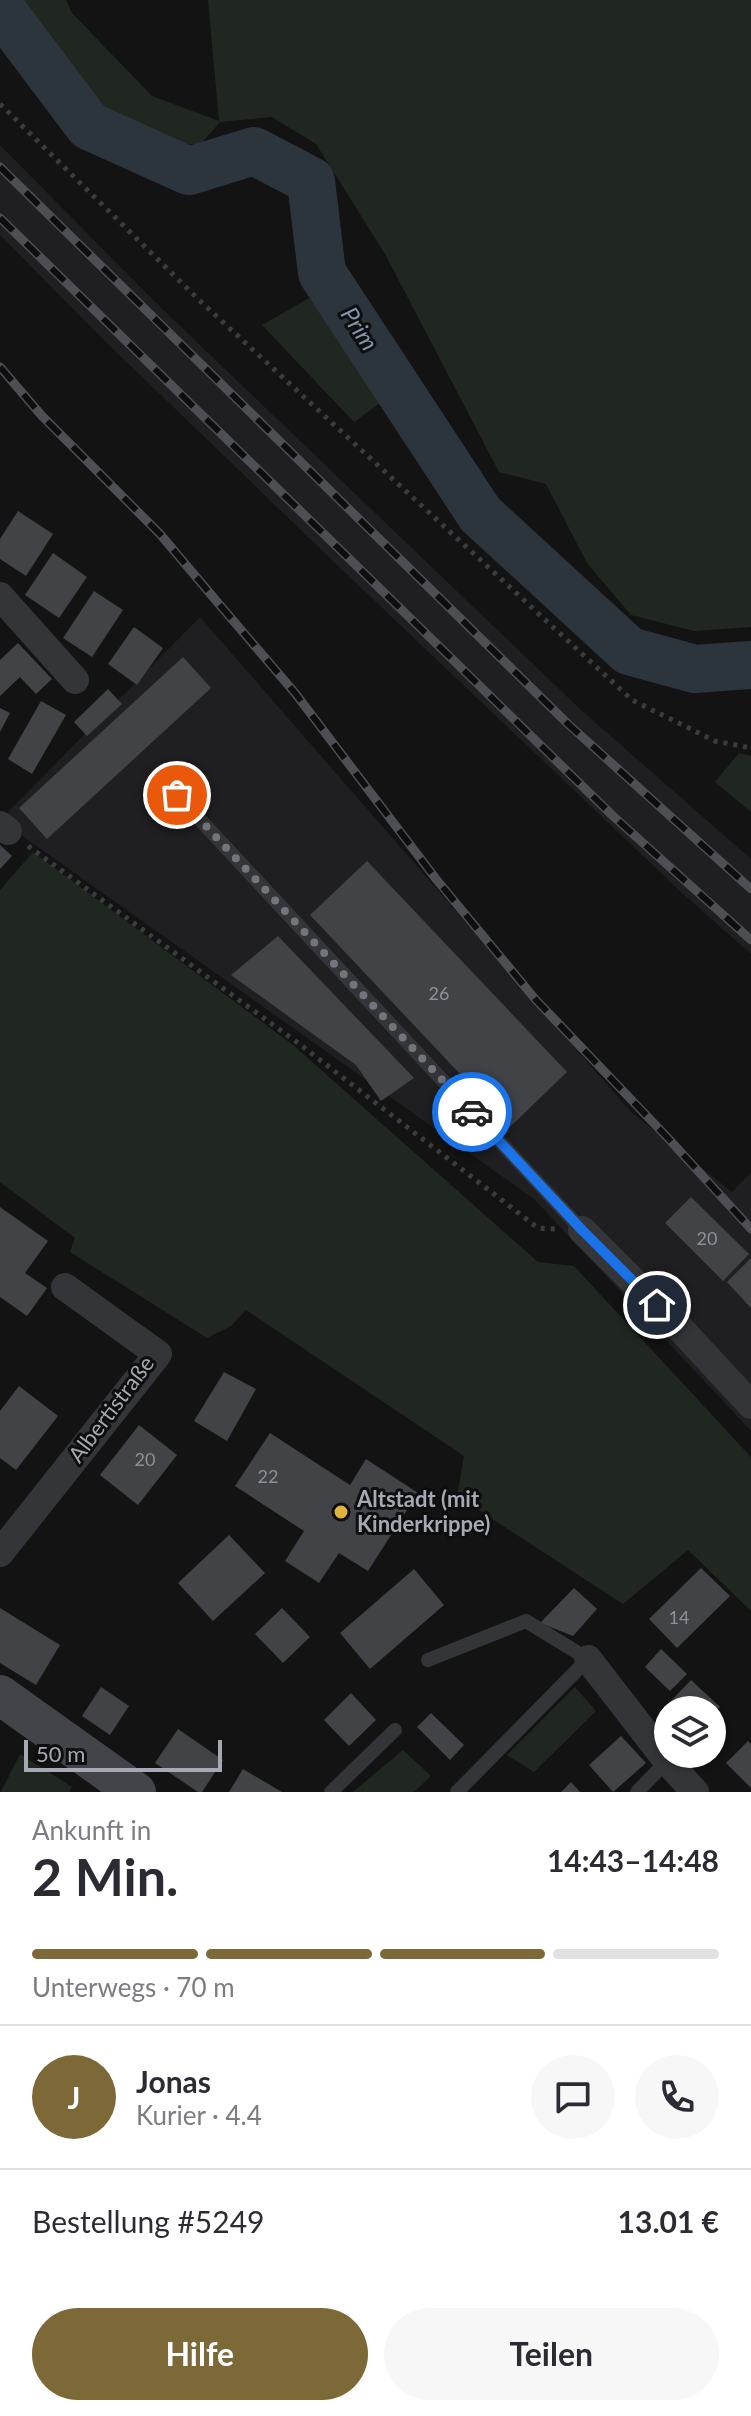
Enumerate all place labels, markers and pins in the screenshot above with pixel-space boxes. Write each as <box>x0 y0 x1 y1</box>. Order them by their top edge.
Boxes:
pin <box>143 761 211 829</box>
pin <box>623 1271 691 1339</box>
place label: Altstadt (mit Kinderkrippe) <box>356 1485 490 1537</box>
marker: Altstadt (mit Kinderkrippe) <box>332 1503 350 1521</box>

